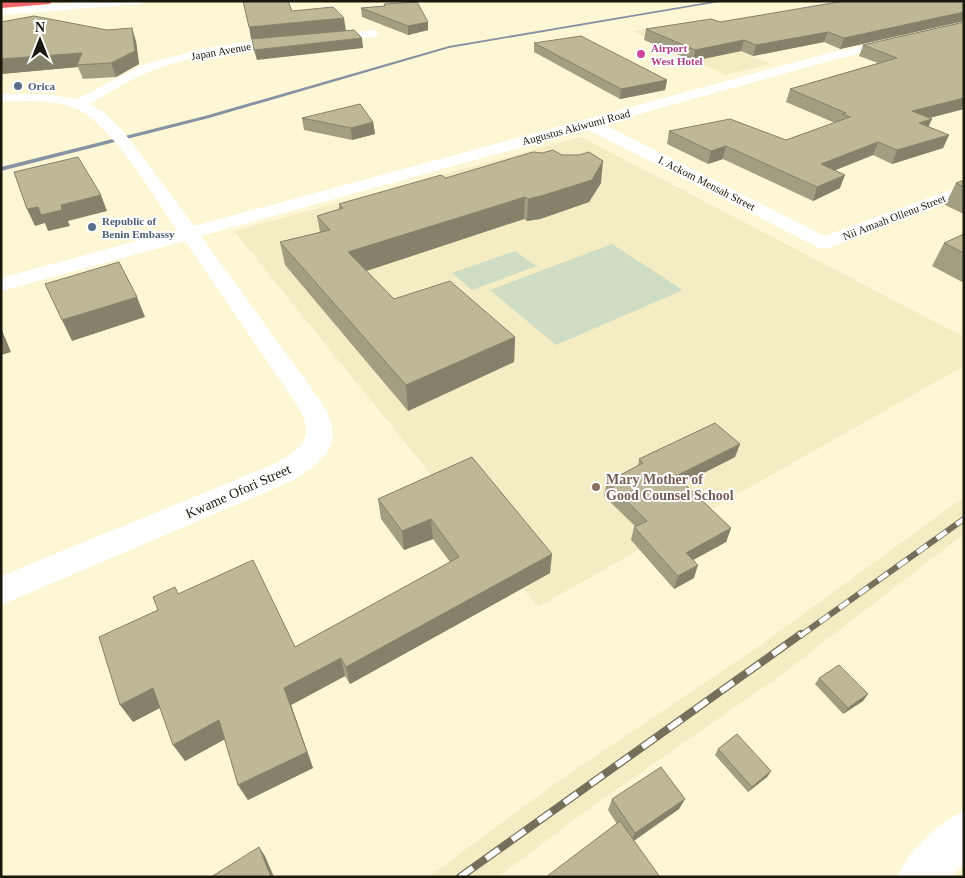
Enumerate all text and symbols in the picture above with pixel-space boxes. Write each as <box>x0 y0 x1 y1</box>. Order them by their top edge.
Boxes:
north arrow <box>15 15 65 65</box>
text: N <box>35 20 45 35</box>
street label: Japan Avenue <box>190 40 252 62</box>
place label: Airport West Hotel <box>651 42 703 67</box>
marker: Airport West Hotel <box>635 48 647 60</box>
marker: Orica <box>12 80 24 92</box>
place label: Orica <box>28 80 55 92</box>
street label: Augustus Akiwumi Road <box>521 107 632 147</box>
street label: I. Ackom Mensah Street <box>657 153 757 213</box>
street label: Nii Amaah Ollenu Street <box>841 192 947 242</box>
place label: Republic of Benin Embassy <box>102 215 175 240</box>
marker: Republic of Benin Embassy <box>86 221 98 233</box>
street label: Kwame Ofori Street <box>183 461 293 521</box>
place label: Mary Mother of Good Counsel School <box>606 472 734 503</box>
marker: Mary Mother of Good Counsel School <box>590 481 602 493</box>

